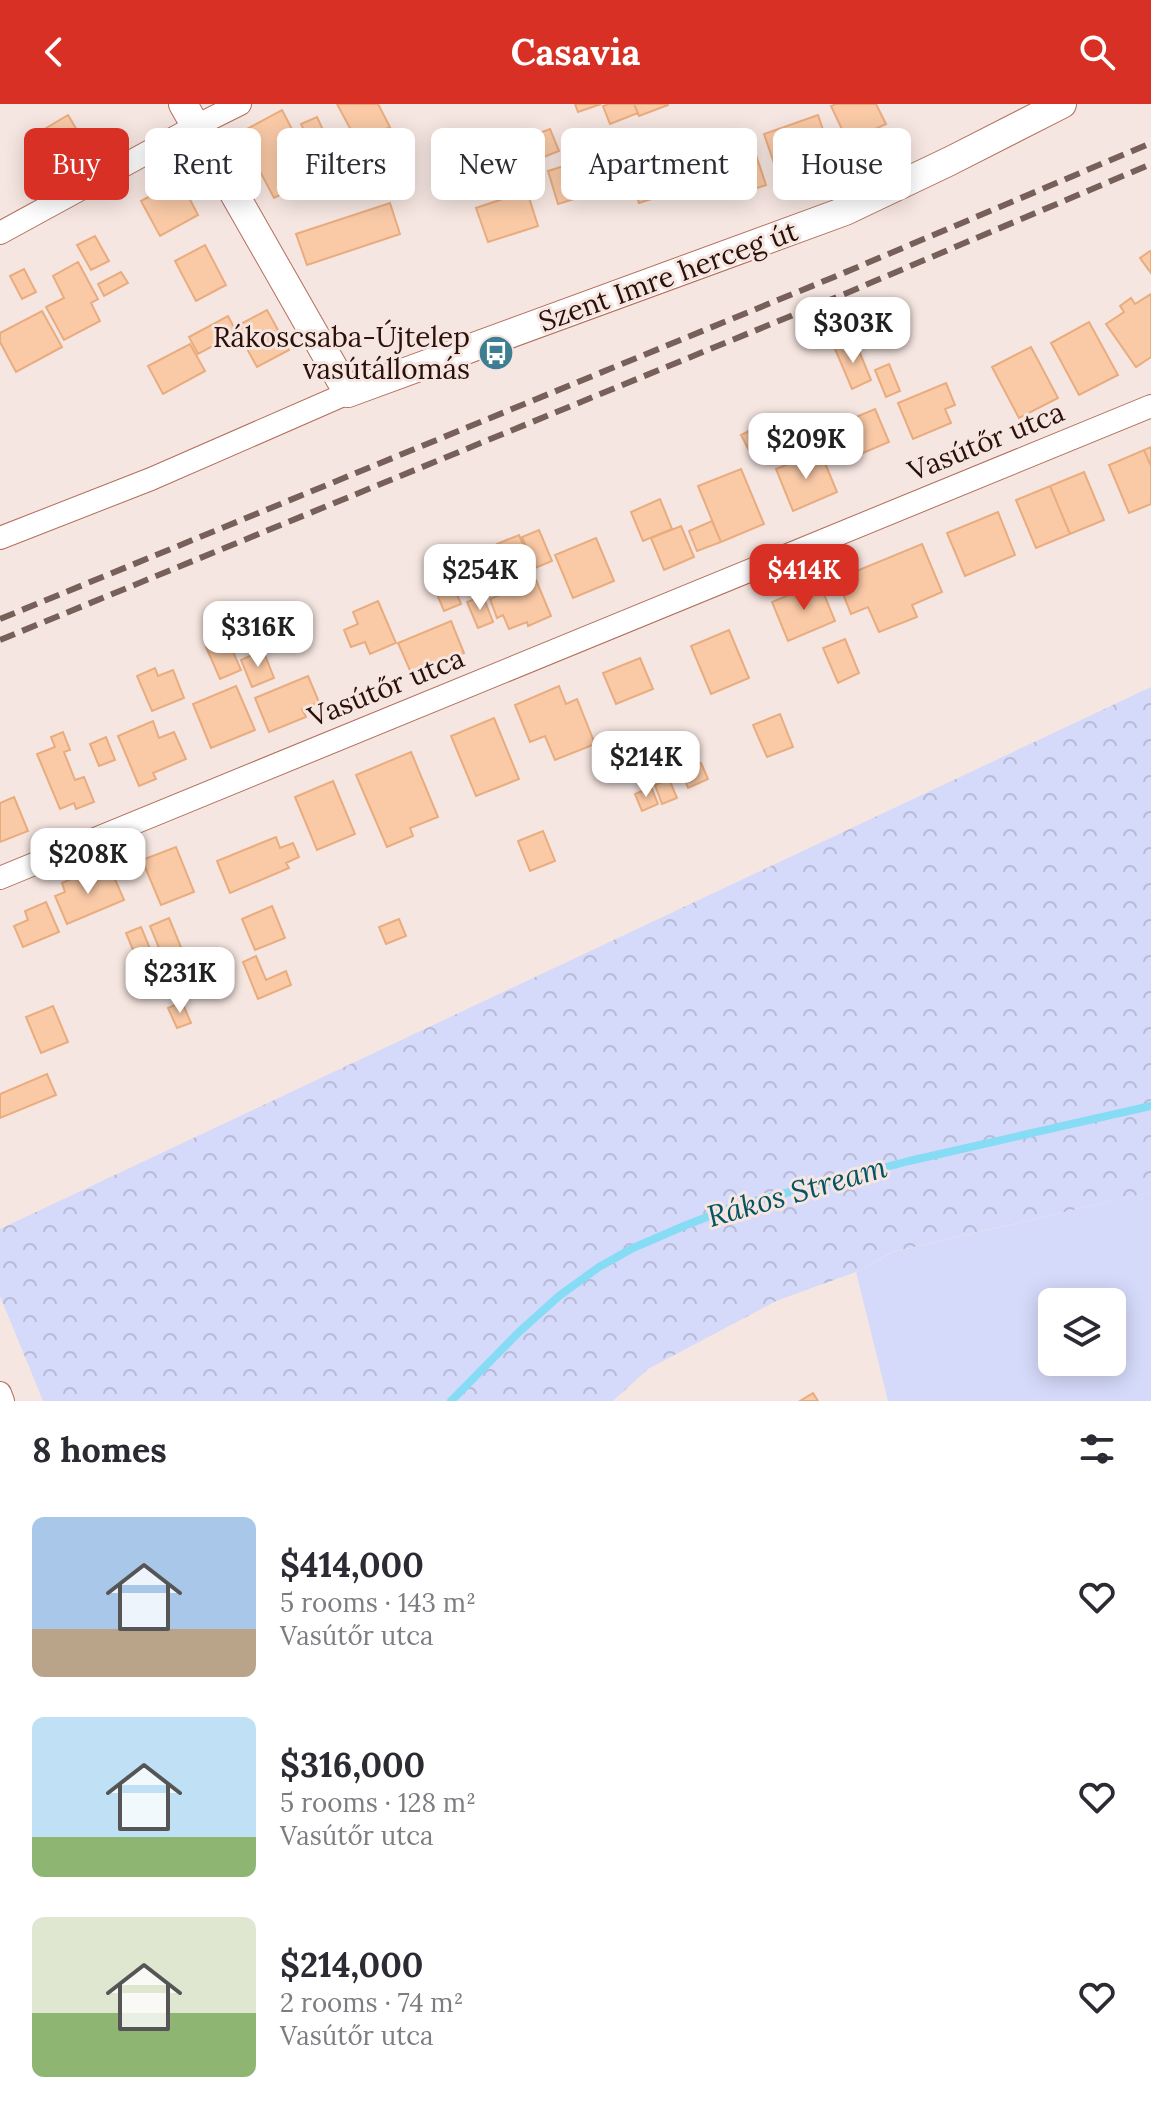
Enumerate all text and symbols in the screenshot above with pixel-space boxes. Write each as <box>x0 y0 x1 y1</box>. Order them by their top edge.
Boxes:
text: Casavia <box>511 29 640 75</box>
icon: back <box>32 30 76 74</box>
icon: search <box>1075 30 1119 74</box>
chip: Buy <box>24 128 129 200</box>
chip: Rent <box>145 128 261 200</box>
chip: Filters <box>277 128 415 200</box>
chip: New <box>431 128 545 200</box>
chip: Apartment <box>561 128 757 200</box>
chip: House <box>773 128 911 200</box>
street label: Szent Imre herceg út <box>534 212 803 340</box>
pin: $303K <box>797 297 909 365</box>
text: $303K <box>813 306 893 339</box>
place label: Rákoscsaba-Újtelep vasútállomás <box>213 319 470 387</box>
bus stop icon: Rákoscsaba-Újtelep vasútállomás <box>477 334 515 372</box>
street label: Vasútőr utca <box>902 393 1069 489</box>
pin: $209K <box>750 413 862 481</box>
text: $209K <box>766 422 846 455</box>
pin: $254K <box>424 544 536 612</box>
pin: $414K <box>748 544 860 612</box>
text: $254K <box>442 553 518 586</box>
text: $414K <box>768 553 840 586</box>
pin: $316K <box>202 601 314 669</box>
text: $316K <box>221 610 295 643</box>
street label: Vasútőr utca <box>302 639 469 735</box>
pin: $214K <box>590 731 702 799</box>
text: $214K <box>610 740 682 773</box>
pin: $208K <box>32 828 144 896</box>
text: $208K <box>48 837 128 870</box>
pin: $231K <box>124 947 236 1015</box>
text: $231K <box>144 956 216 989</box>
water label: Rákos Stream <box>702 1147 891 1235</box>
map controls <box>1038 1288 1126 1376</box>
button: layers <box>1038 1288 1126 1376</box>
icon: filters <box>1075 1427 1119 1471</box>
text: 8 homes <box>32 1428 167 1471</box>
text: $414,000 <box>280 1543 424 1586</box>
icon: home <box>96 1549 192 1645</box>
icon: heart <box>1075 1575 1119 1619</box>
text: 5 rooms · 143 m² <box>280 1586 476 1619</box>
text: Vasútőr utca <box>280 1619 433 1652</box>
text: $316,000 <box>280 1743 425 1786</box>
icon: home <box>96 1749 192 1845</box>
icon: heart <box>1075 1775 1119 1819</box>
text: 5 rooms · 128 m² <box>280 1786 476 1819</box>
text: Vasútőr utca <box>280 1819 433 1852</box>
text: $214,000 <box>280 1943 423 1986</box>
icon: home <box>96 1949 192 2045</box>
icon: heart <box>1075 1975 1119 2019</box>
text: 2 rooms · 74 m² <box>280 1986 464 2019</box>
text: Vasútőr utca <box>280 2019 433 2052</box>

